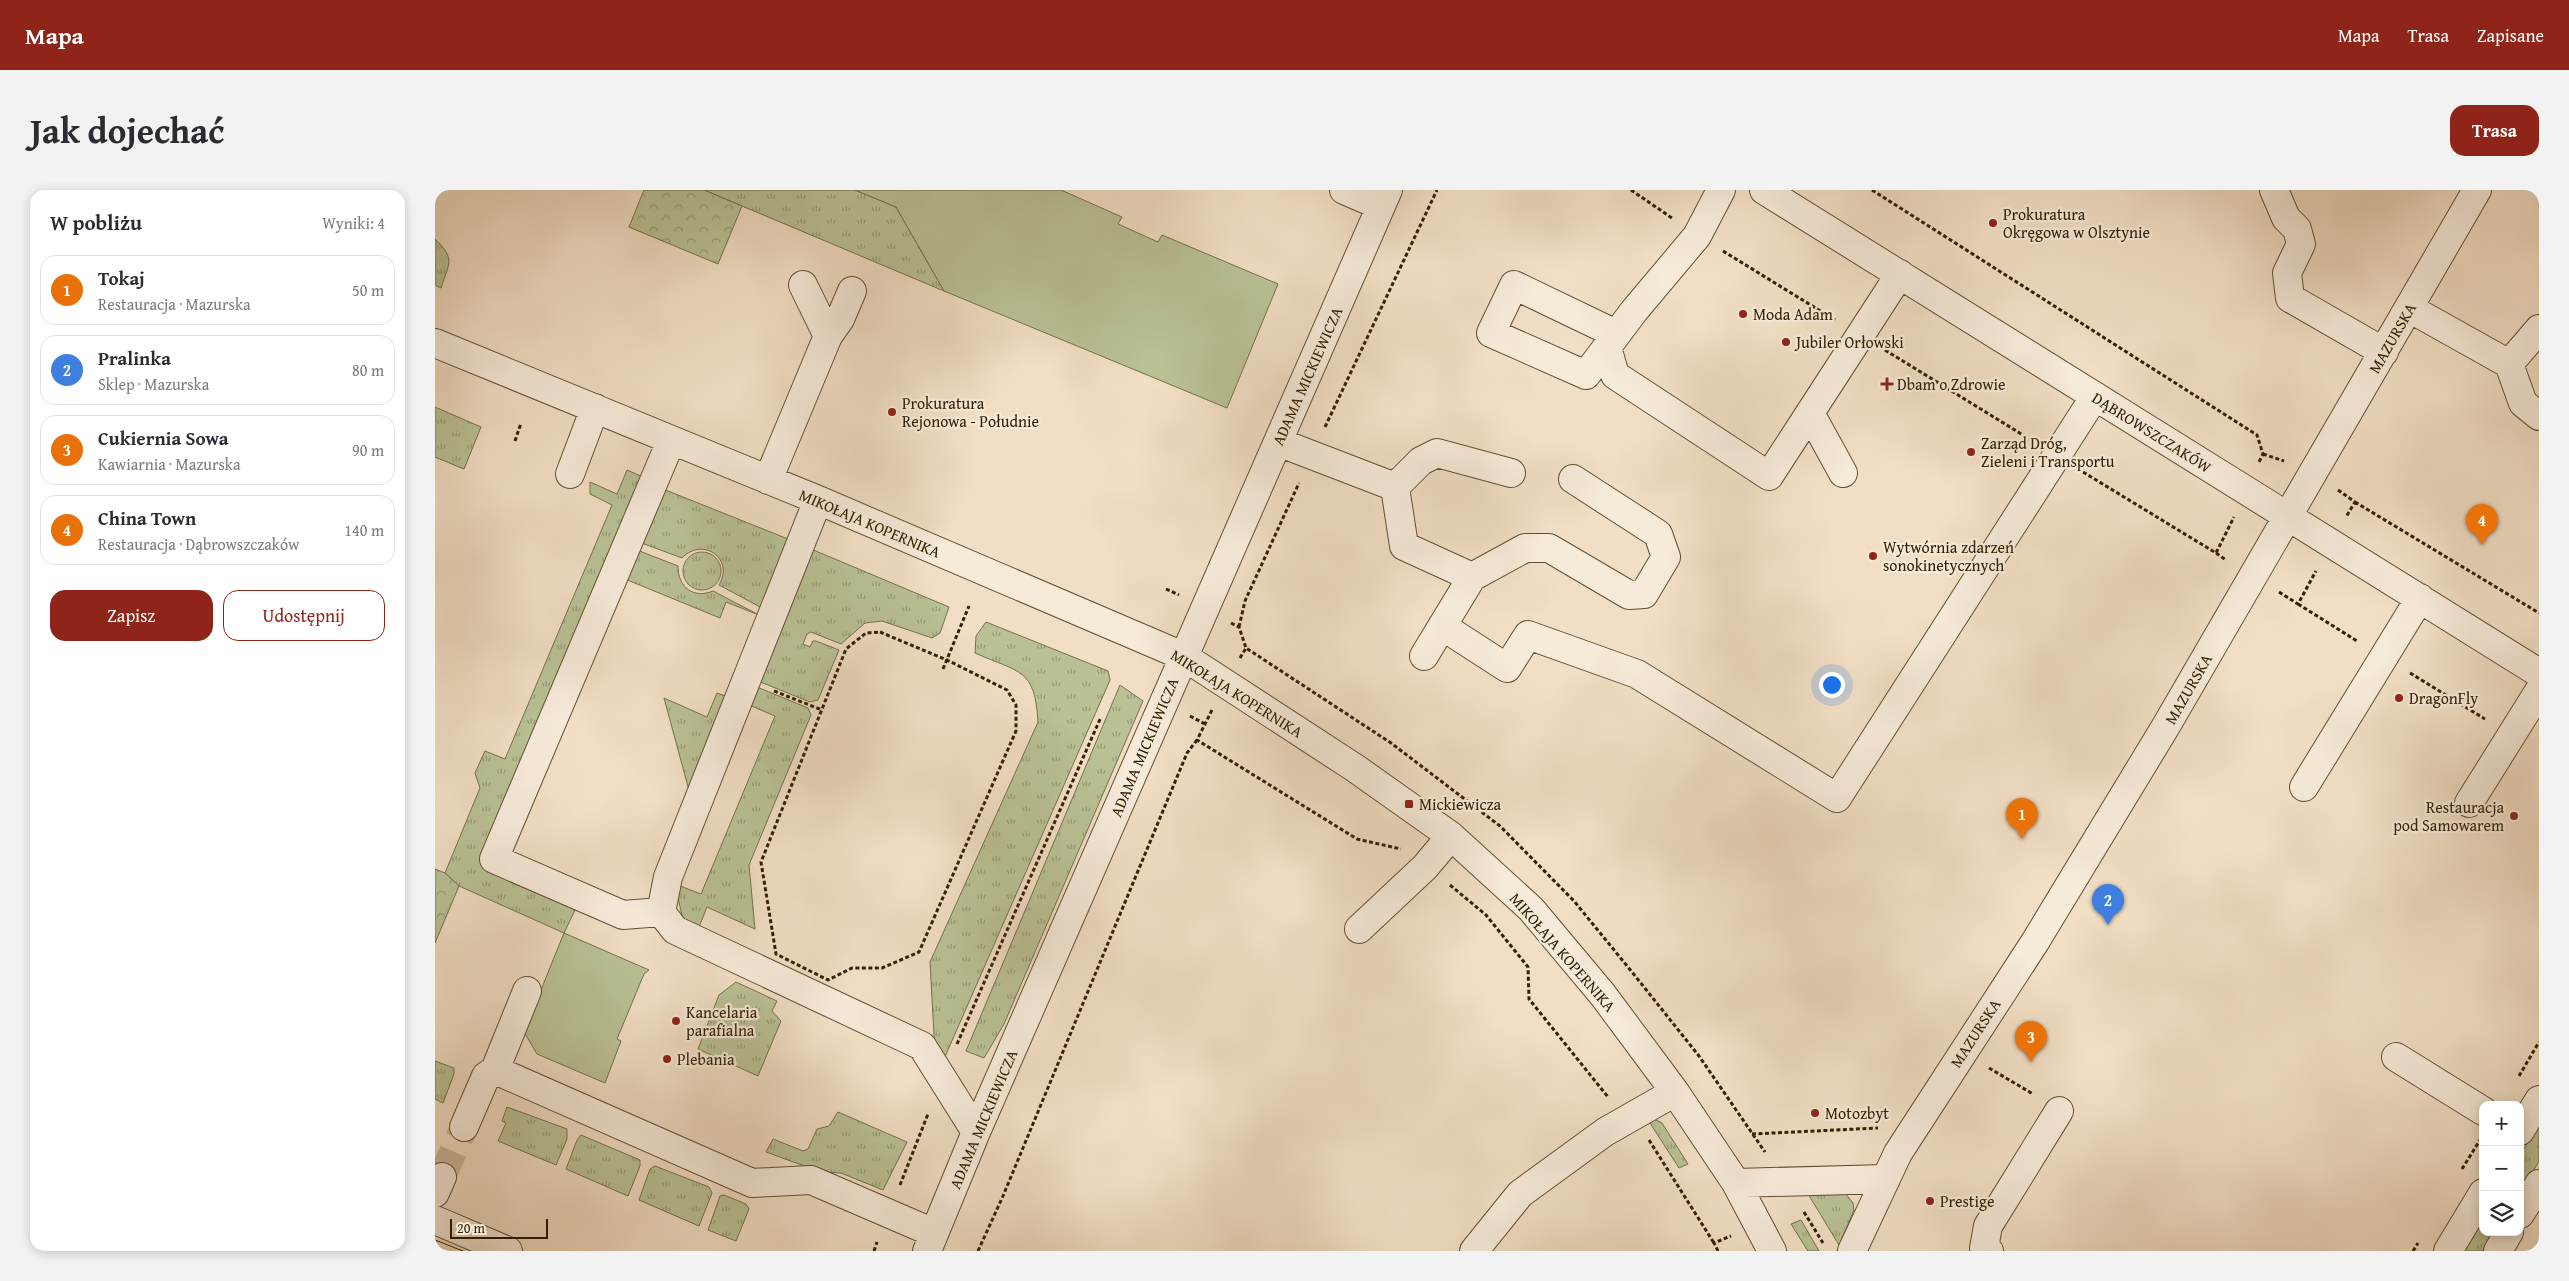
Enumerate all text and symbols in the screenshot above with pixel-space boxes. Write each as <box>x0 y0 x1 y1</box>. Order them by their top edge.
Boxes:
text: Mapa <box>25 18 84 53</box>
text: Mapa <box>2338 22 2379 49</box>
text: Trasa <box>2407 22 2449 49</box>
text: Zapisane <box>2477 22 2544 49</box>
text: Jak dojechać <box>30 105 224 156</box>
button: Trasa <box>2450 105 2539 156</box>
place label: Prokuratura Okręgowa w Olsztynie <box>2003 202 2150 244</box>
text: W pobliżu <box>50 207 142 238</box>
text: Wyniki: 4 <box>322 211 385 235</box>
marker: Prokuratura Okręgowa w Olsztynie <box>1987 217 1999 229</box>
text: Tokaj <box>98 264 145 292</box>
text: 1 <box>63 278 71 302</box>
text: 50 m <box>352 278 384 302</box>
text: Restauracja · Mazurska <box>98 292 251 316</box>
street label: MAZURSKA <box>2362 298 2422 378</box>
place label: Moda Adam <box>1753 302 1833 326</box>
street label: ADAMA MICKIEWICZA <box>1266 303 1349 449</box>
marker: Moda Adam <box>1737 308 1749 320</box>
place label: Jubiler Orłowski <box>1794 330 1904 354</box>
marker: Jubiler Orłowski <box>1780 336 1792 348</box>
text: Pralinka <box>98 344 171 372</box>
text: 2 <box>63 358 71 382</box>
text: 80 m <box>352 358 384 382</box>
text: Sklep · Mazurska <box>98 372 209 396</box>
place label: Dbam o Zdrowie <box>1897 372 2006 396</box>
marker: Dbam o Zdrowie <box>1881 378 1893 390</box>
street label: DĄBROWSZCZAKÓW <box>2088 386 2217 479</box>
place label: Prokuratura Rejonowa - Południe <box>902 391 1039 433</box>
marker: Prokuratura Rejonowa - Południe <box>886 406 898 418</box>
text: Cukiernia Sowa <box>98 424 228 452</box>
place label: Zarząd Dróg, Zieleni i Transportu <box>1981 431 2115 473</box>
text: 3 <box>63 438 71 462</box>
text: 90 m <box>352 438 384 462</box>
marker: Zarząd Dróg, Zieleni i Transportu <box>1965 446 1977 458</box>
text: Kawiarnia · Mazurska <box>98 452 241 476</box>
street label: MIKOŁAJA KOPERNIKA <box>795 482 945 564</box>
text: China Town <box>98 504 196 532</box>
pin: 4 <box>2466 504 2498 545</box>
text: 4 <box>63 518 71 542</box>
text: 140 m <box>344 518 384 542</box>
text: Restauracja · Dąbrowszczaków <box>98 532 299 556</box>
place label: Wytwórnia zdarzeń sonokinetycznych <box>1883 535 2014 577</box>
marker: Wytwórnia zdarzeń sonokinetycznych <box>1867 550 1879 562</box>
button: Zapisz <box>50 590 213 641</box>
button: Udostępnij <box>223 590 385 641</box>
street label: MIKOŁAJA KOPERNIKA <box>1166 643 1308 744</box>
street label: MAZURSKA <box>2158 649 2218 729</box>
your location <box>1819 672 1845 698</box>
street label: ADAMA MICKIEWICZA <box>1104 673 1184 821</box>
place label: DragonFly <box>2409 686 2478 710</box>
marker: DragonFly <box>2393 692 2405 704</box>
place label: Mickiewicza <box>1419 792 1502 816</box>
place label: Restauracja pod Samowarem <box>2393 795 2504 837</box>
marker: Mickiewicza <box>1403 798 1415 810</box>
pin: 1 <box>2006 798 2038 839</box>
marker: Restauracja pod Samowarem <box>2508 810 2520 822</box>
pin: 2 <box>2092 884 2124 925</box>
street label: MIKOŁAJA KOPERNIKA <box>1504 887 1622 1017</box>
street label: MAZURSKA <box>1944 993 2006 1072</box>
place label: Kancelaria parafialna <box>686 1000 758 1042</box>
marker: Kancelaria parafialna <box>670 1015 682 1027</box>
pin: 3 <box>2015 1021 2047 1062</box>
street label: ADAMA MICKIEWICZA <box>943 1045 1023 1193</box>
place label: Plebania <box>677 1047 735 1071</box>
marker: Plebania <box>661 1053 673 1065</box>
place label: Motozbyt <box>1825 1101 1889 1125</box>
map controls <box>2479 1101 2524 1236</box>
button: + <box>2479 1101 2524 1146</box>
marker: Motozbyt <box>1809 1107 1821 1119</box>
button: − <box>2479 1146 2524 1191</box>
place label: Prestige <box>1940 1189 1994 1213</box>
button: layers <box>2479 1191 2524 1236</box>
marker: Prestige <box>1924 1195 1936 1207</box>
scale bar <box>450 1216 547 1239</box>
text: 20 m <box>457 1218 485 1238</box>

